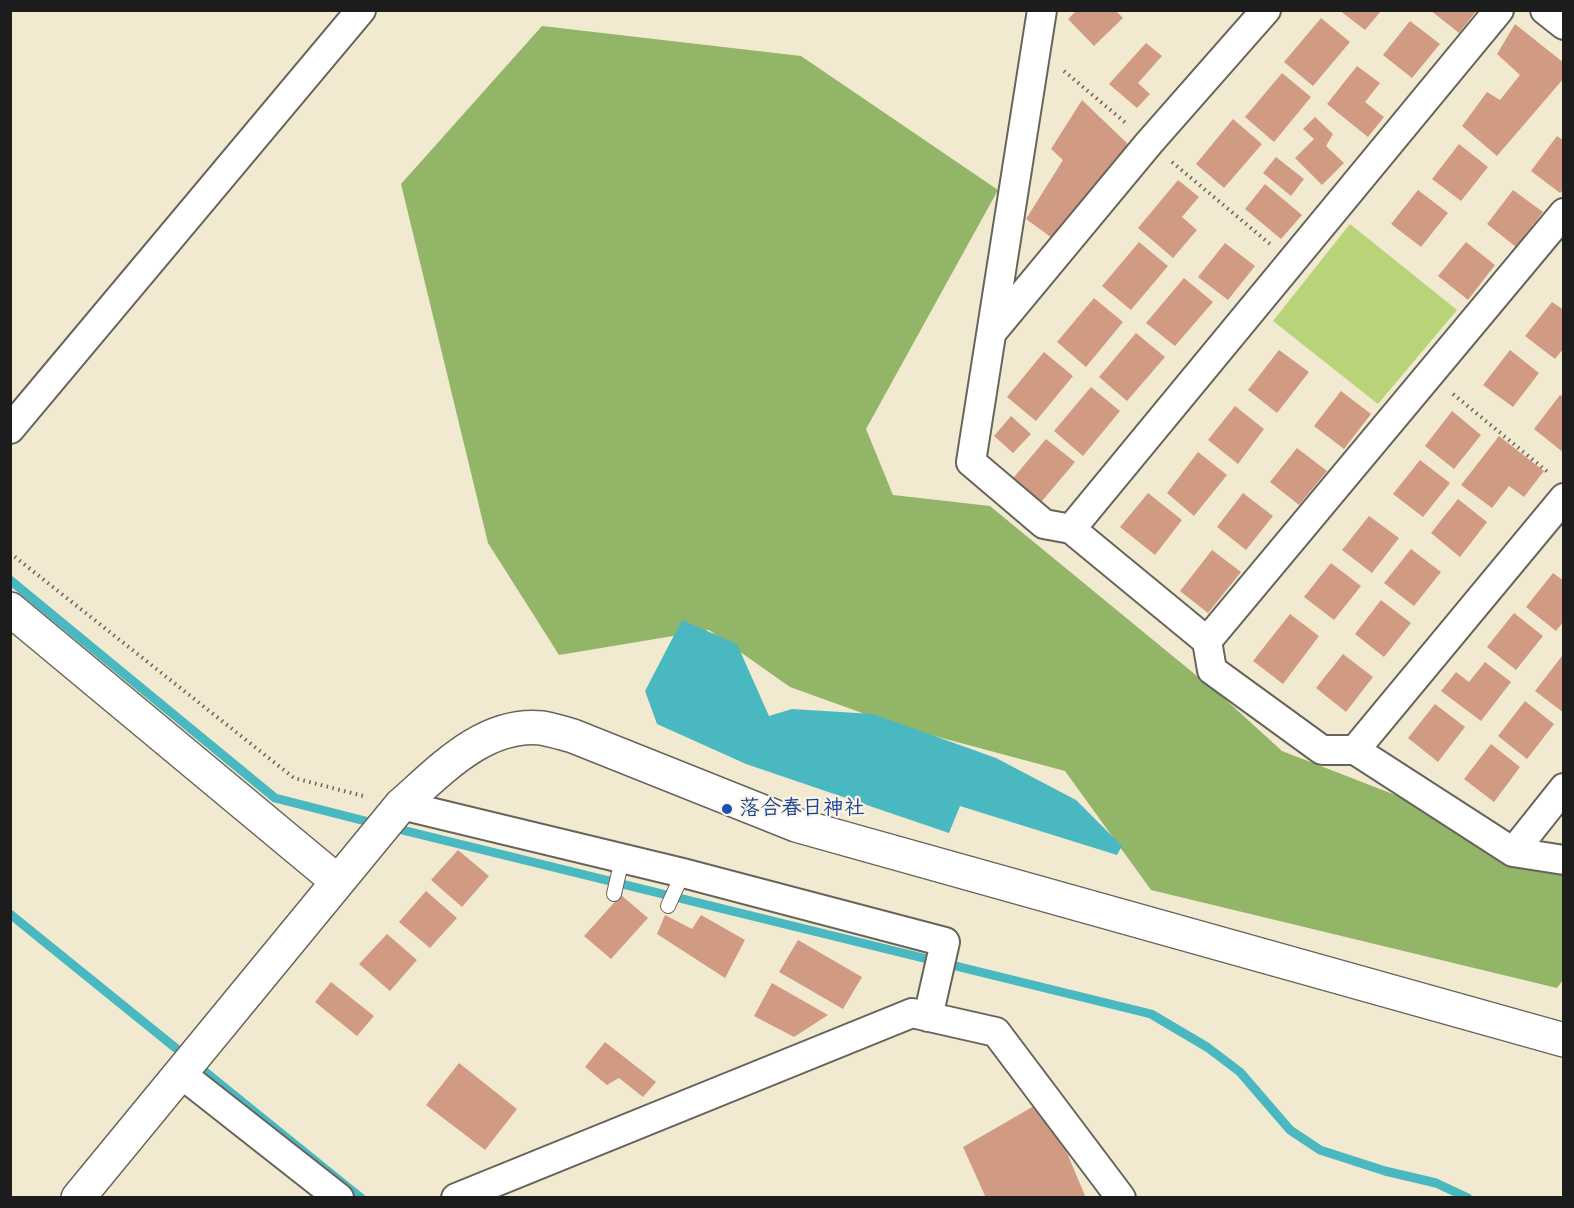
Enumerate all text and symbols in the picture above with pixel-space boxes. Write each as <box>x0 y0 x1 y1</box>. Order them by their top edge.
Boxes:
place label: 落合春日神社 <box>739 796 865 822</box>
marker: 落合春日神社 <box>720 802 734 816</box>

